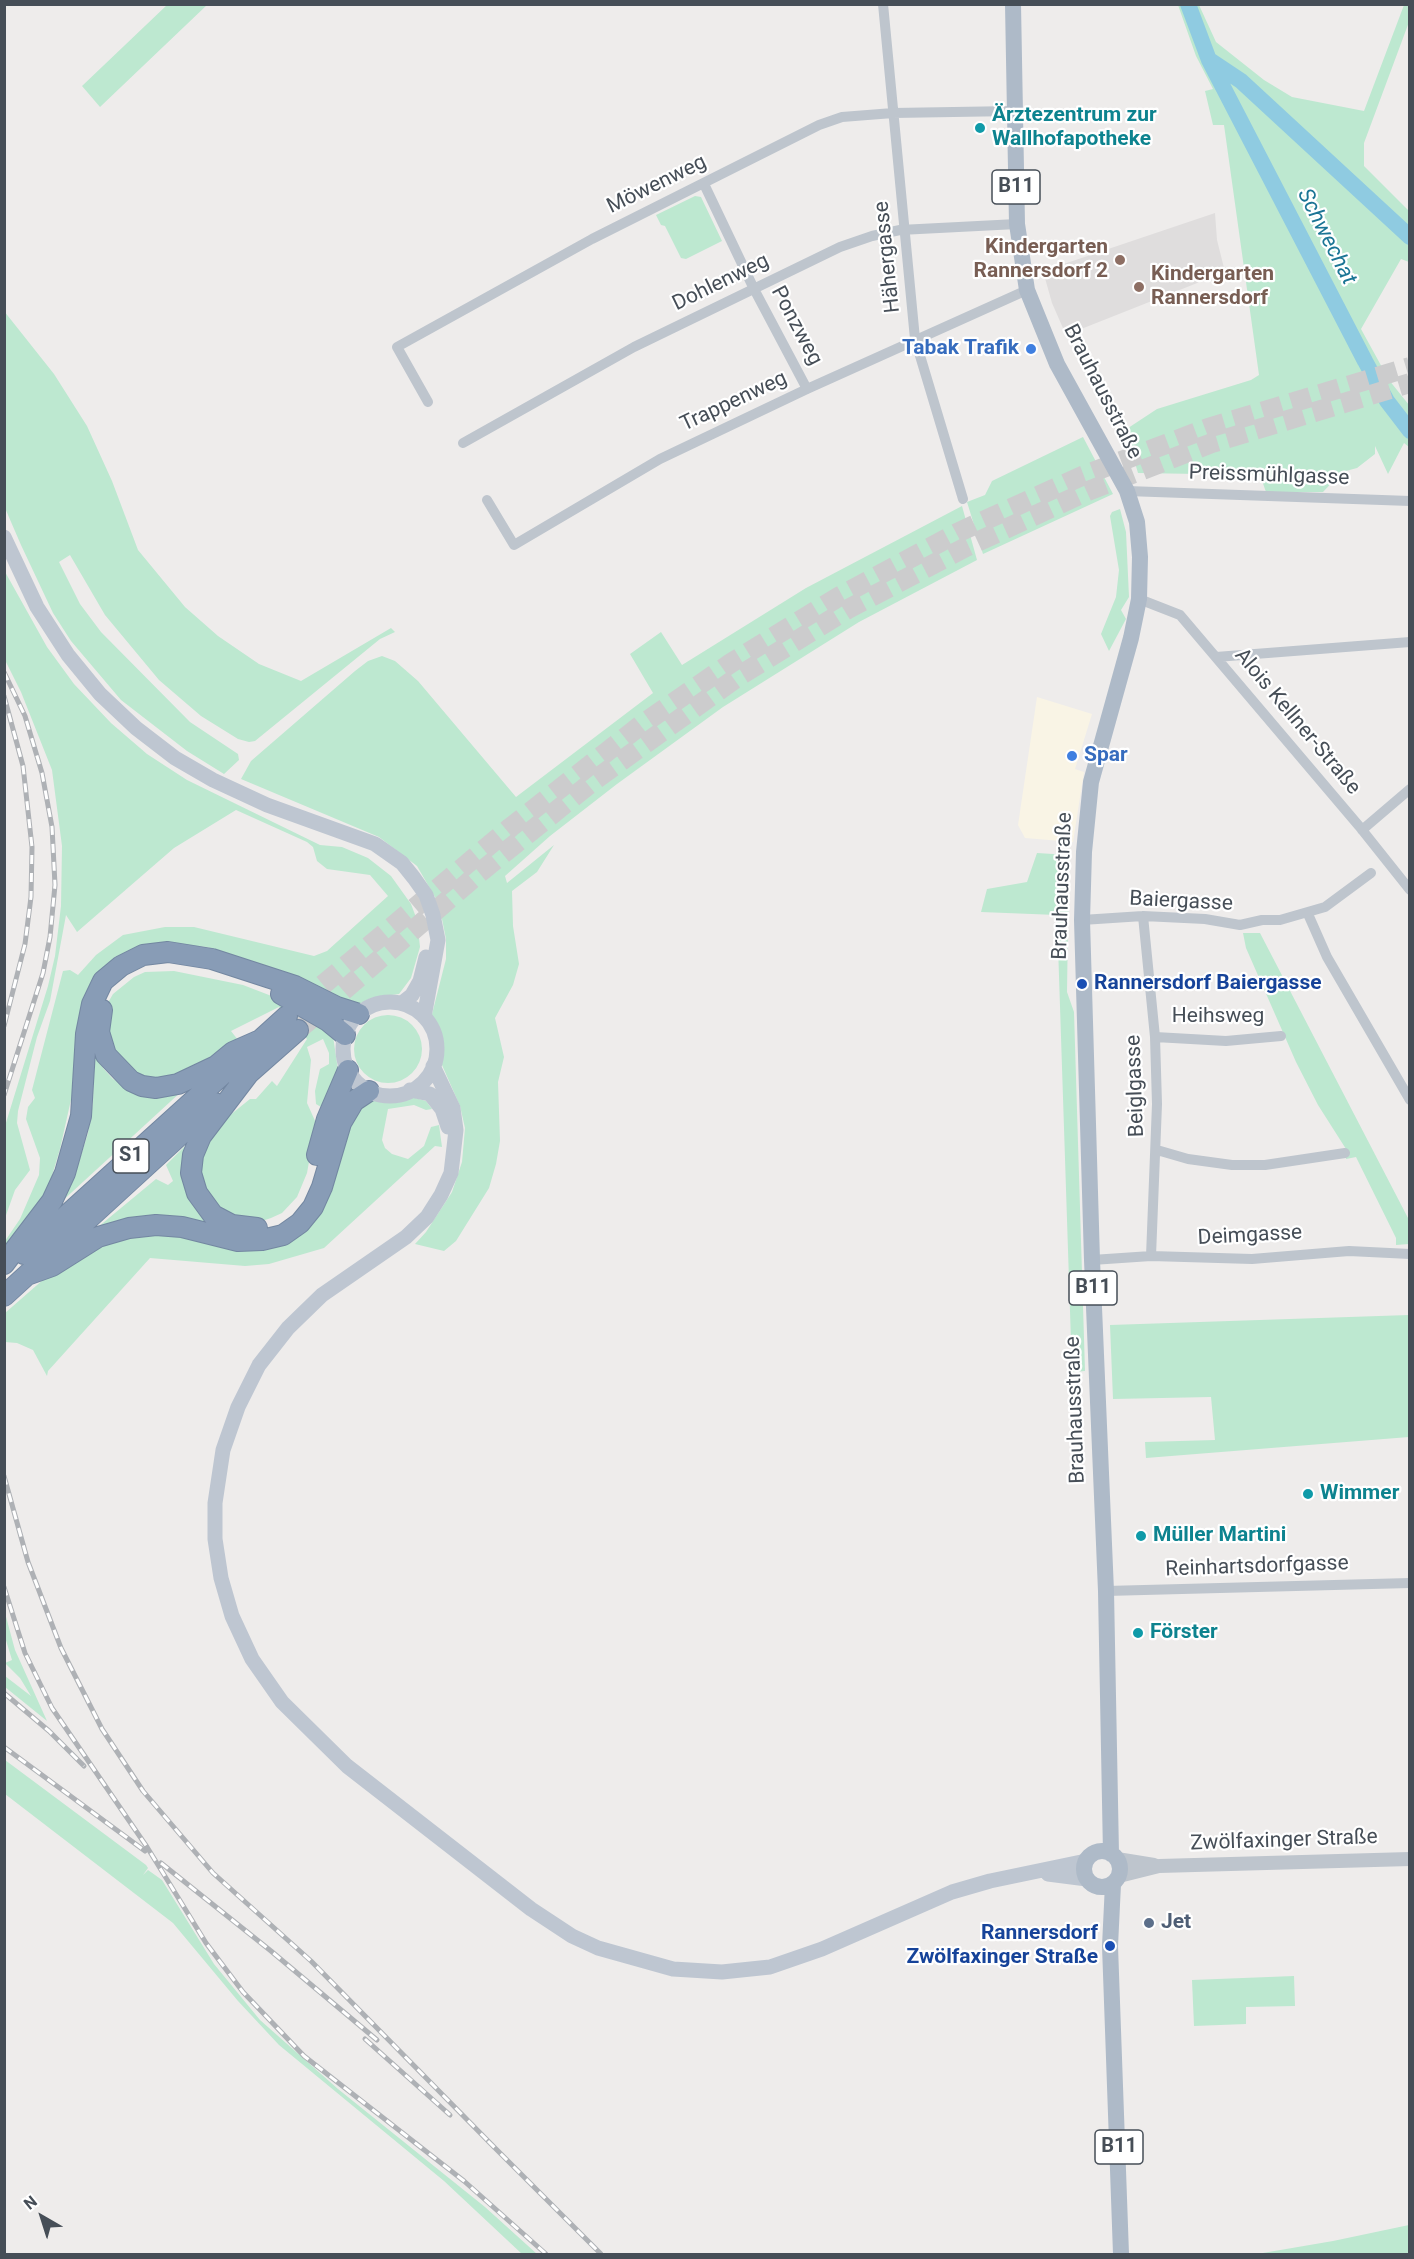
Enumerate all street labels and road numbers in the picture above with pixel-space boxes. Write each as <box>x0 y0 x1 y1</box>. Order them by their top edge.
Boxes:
street label: Möwenweg <box>603 150 711 220</box>
road number: B11 <box>992 170 1040 204</box>
street label: Hähergasse <box>870 200 906 314</box>
street label: Dohlenweg <box>669 249 773 317</box>
street label: Ponzweg <box>765 282 827 370</box>
street label: Brauhausstraße <box>1057 320 1147 464</box>
street label: Trappenweg <box>677 366 791 438</box>
street label: Preissmühlgasse <box>1188 461 1350 491</box>
street label: Alois Kellner-Straße <box>1229 644 1365 800</box>
street label: Brauhausstraße <box>1048 812 1078 960</box>
street label: Baiergasse <box>1129 887 1233 917</box>
street label: Heihsweg <box>1172 1004 1264 1030</box>
street label: Beiglgasse <box>1122 1034 1150 1138</box>
road number: S1 <box>113 1139 149 1173</box>
street label: Deimgasse <box>1197 1221 1303 1251</box>
road number: B11 <box>1069 1271 1117 1305</box>
street label: Brauhausstraße <box>1061 1336 1091 1484</box>
street label: Reinhartsdorfgasse <box>1165 1551 1349 1583</box>
street label: Zwölfaxinger Straße <box>1190 1825 1378 1857</box>
road number: B11 <box>1095 2130 1143 2164</box>

